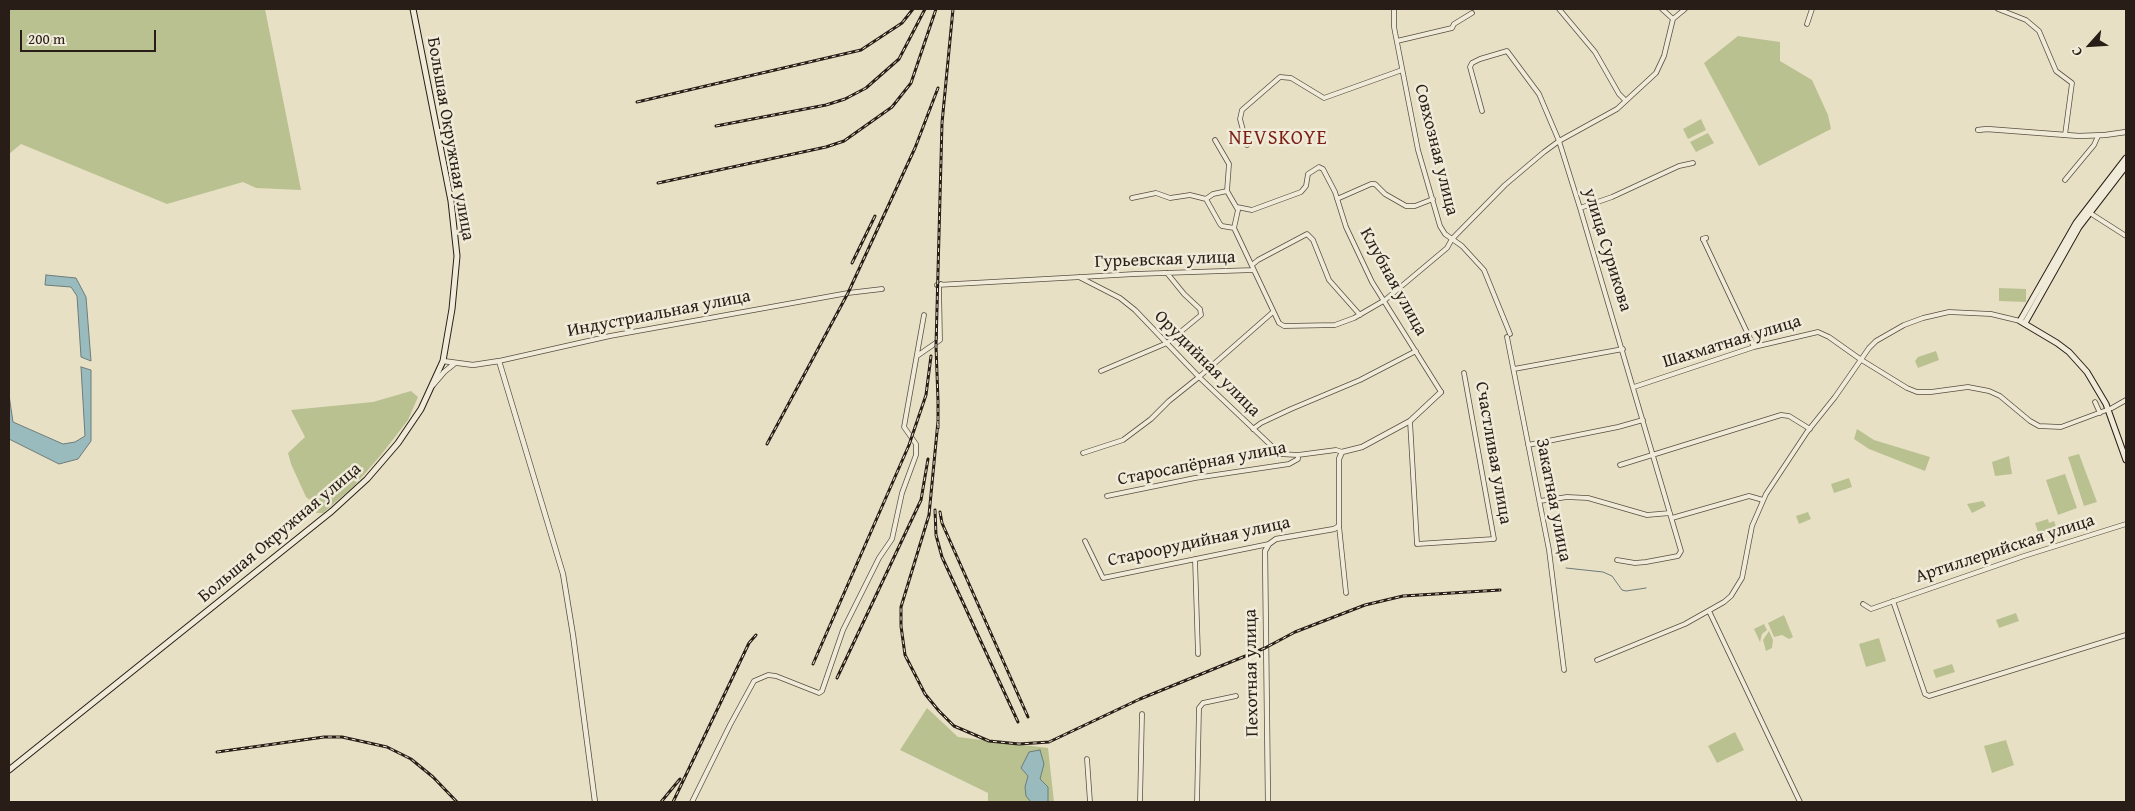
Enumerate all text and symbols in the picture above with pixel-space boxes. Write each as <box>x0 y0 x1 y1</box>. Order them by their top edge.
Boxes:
scale bar <box>22 20 159 52</box>
north arrow <box>2065 20 2115 70</box>
text: 200 m <box>28 28 65 49</box>
street label: Большая Окружная улица <box>421 36 479 242</box>
text: С <box>2066 44 2087 60</box>
street label: Совхозная улица <box>1409 82 1463 218</box>
district label: NEVSKOYE <box>1227 127 1329 151</box>
street label: улица Сурикова <box>1578 186 1636 314</box>
street label: Клубная улица <box>1354 224 1432 340</box>
street label: Гурьевская улица <box>1094 247 1236 273</box>
street label: Индустриальная улица <box>566 286 752 342</box>
street label: Орудийная улица <box>1149 306 1265 422</box>
street label: Шахматная улица <box>1660 311 1804 373</box>
street label: Счастливая улица <box>1470 380 1516 526</box>
street label: Закатная улица <box>1530 436 1576 564</box>
street label: Старосапёрная улица <box>1116 437 1288 491</box>
street label: Большая Окружная улица <box>194 458 366 608</box>
street label: Артиллерийская улица <box>1913 510 2097 588</box>
street label: Староорудийная улица <box>1106 512 1292 572</box>
street label: Пехотная улица <box>1240 609 1264 737</box>

